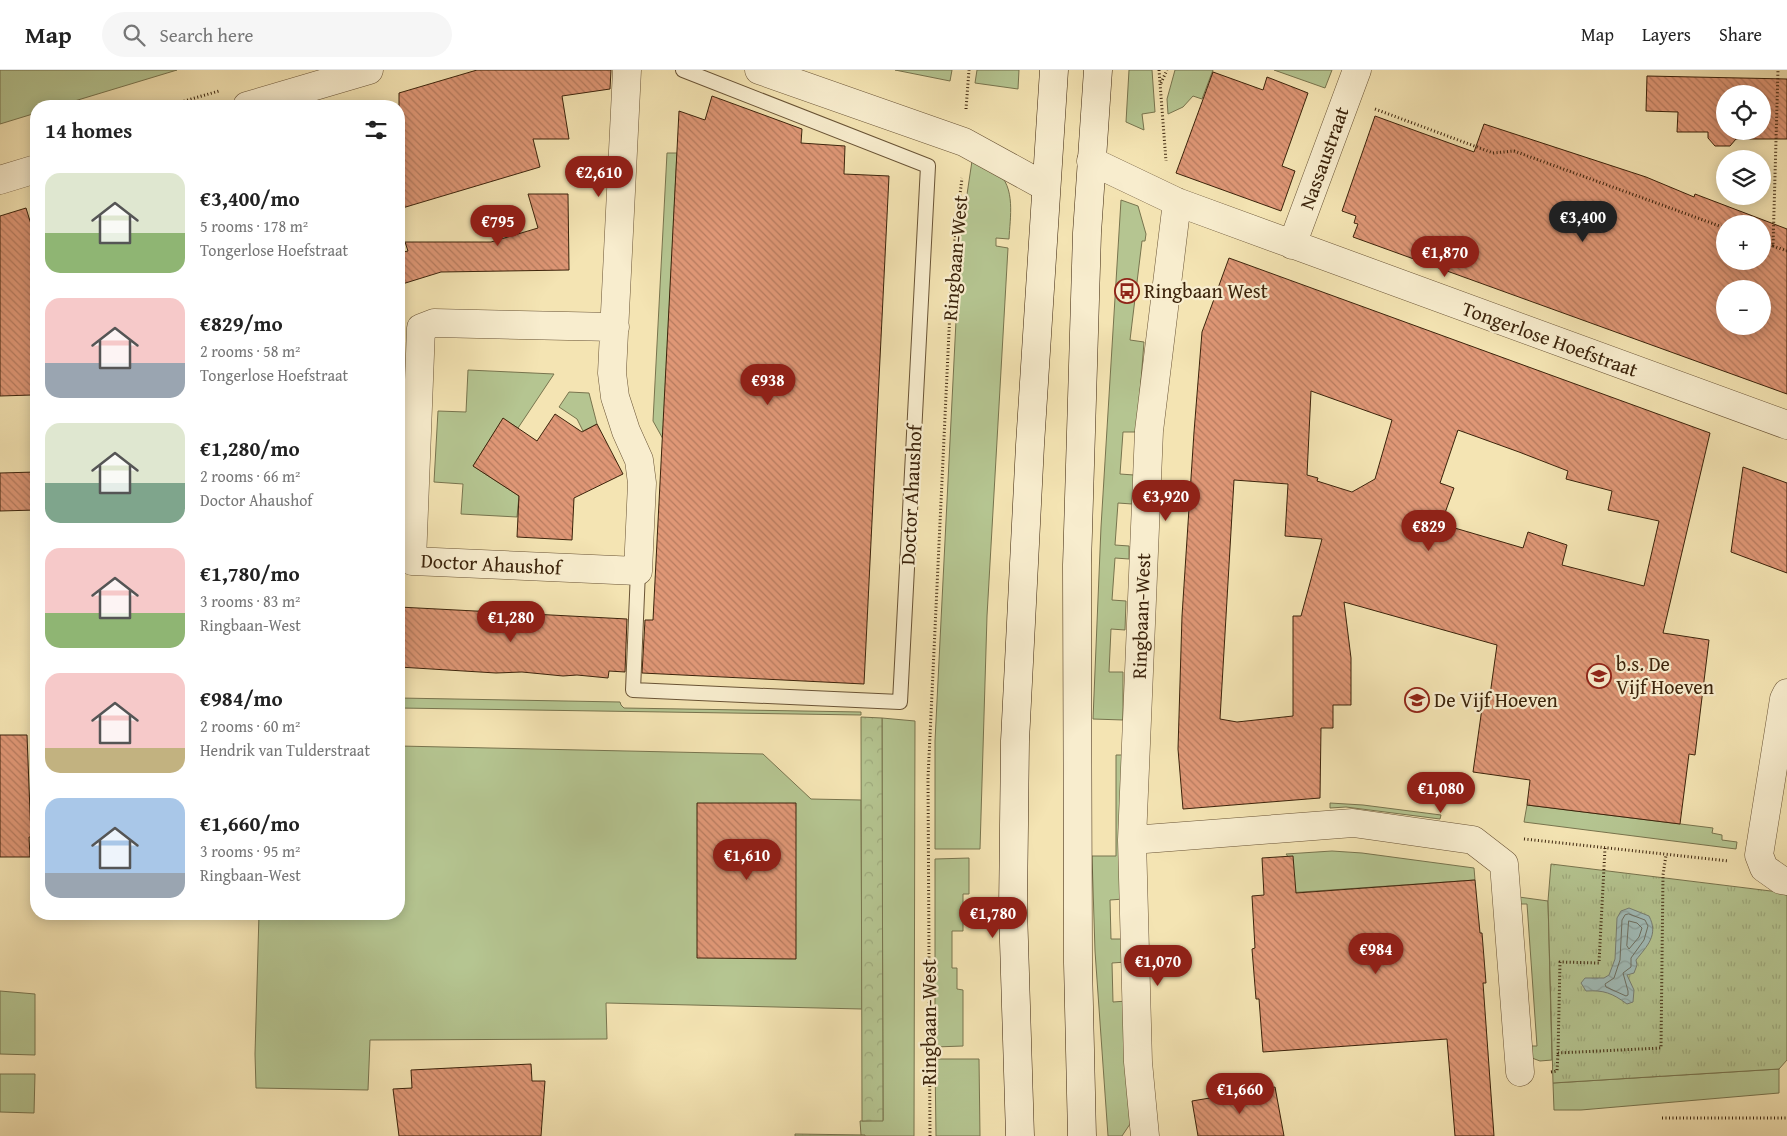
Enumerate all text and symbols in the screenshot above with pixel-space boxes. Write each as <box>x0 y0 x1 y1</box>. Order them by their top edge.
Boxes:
search box <box>102 12 452 57</box>
text: Map <box>25 17 72 52</box>
icon: search <box>120 21 148 49</box>
text: Search here <box>160 21 253 49</box>
text: Map <box>1581 21 1614 48</box>
text: Layers <box>1642 21 1691 48</box>
text: Share <box>1719 21 1762 48</box>
map controls <box>1716 85 1771 335</box>
button: locate <box>1716 85 1771 140</box>
street label: Nassaustraat <box>1291 102 1356 213</box>
text: 14 homes <box>45 115 132 146</box>
icon: filters <box>362 116 390 144</box>
button: layers <box>1716 150 1771 205</box>
pin: €2,610 <box>558 156 640 198</box>
text: €2,610 <box>576 160 622 184</box>
text: €3,400/mo <box>200 183 300 214</box>
icon: home <box>85 193 145 253</box>
street label: Ringbaan-West <box>935 194 974 322</box>
pin: €3,400 <box>1542 200 1624 243</box>
pin: €795 <box>468 204 528 247</box>
text: €3,400 <box>1560 205 1606 229</box>
text: €795 <box>481 209 515 233</box>
text: 5 rooms · 178 m² <box>200 214 308 238</box>
button: + <box>1716 215 1771 270</box>
pin: €1,870 <box>1404 236 1486 278</box>
text: Tongerlose Hoefstraat <box>200 238 348 262</box>
text: €1,870 <box>1422 240 1468 264</box>
place label: Ringbaan West <box>1144 276 1268 305</box>
bus stop icon: Ringbaan West <box>1114 278 1140 304</box>
button: − <box>1716 280 1771 335</box>
street label: Tongerlose Hoefstraat <box>1458 293 1642 384</box>
text: €829/mo <box>200 308 283 339</box>
icon: home <box>85 318 145 378</box>
text: 2 rooms · 58 m² <box>200 339 300 363</box>
text: Tongerlose Hoefstraat <box>200 363 348 387</box>
pin: €938 <box>738 364 798 406</box>
text: €938 <box>751 368 785 392</box>
street label: Doctor Ahaushof <box>892 421 929 566</box>
text: €1,280/mo <box>200 433 300 464</box>
icon: home <box>85 443 145 503</box>
text: 2 rooms · 66 m² <box>200 464 300 488</box>
pin: €3,920 <box>1125 480 1207 522</box>
text: €3,920 <box>1143 484 1189 508</box>
text: Doctor Ahaushof <box>200 488 312 512</box>
pin: €829 <box>1399 510 1459 552</box>
text: €829 <box>1412 514 1446 538</box>
street label: Doctor Ahaushof <box>420 545 565 582</box>
street label: Ringbaan-West <box>1124 552 1157 680</box>
text: €1,780/mo <box>200 558 300 589</box>
icon: home <box>85 568 145 628</box>
text: 3 rooms · 83 m² <box>200 589 300 613</box>
pin: €1,280 <box>470 600 552 643</box>
text: €1,280 <box>488 605 534 629</box>
text: Ringbaan-West <box>200 613 301 637</box>
place label: b.s. De Vijf Hoeven <box>1616 649 1714 701</box>
school or university icon: b.s. De Vijf Hoeven <box>1586 663 1612 689</box>
text: €984/mo <box>200 683 283 714</box>
place label: De Vijf Hoeven <box>1434 685 1558 714</box>
school or university icon: De Vijf Hoeven <box>1404 687 1430 713</box>
icon: home <box>85 693 145 753</box>
text: 2 rooms · 60 m² <box>200 714 300 738</box>
text: Hendrik van Tulderstraat <box>200 738 370 762</box>
pin: €1,080 <box>1400 772 1482 814</box>
text: €1,080 <box>1418 776 1464 800</box>
text: €1,660/mo <box>200 808 300 839</box>
icon: home <box>85 818 145 878</box>
pin: €1,610 <box>706 838 788 881</box>
text: 3 rooms · 95 m² <box>200 839 300 863</box>
text: €1,610 <box>724 843 770 867</box>
text: Ringbaan-West <box>200 863 301 887</box>
pin: €1,780 <box>952 896 1034 939</box>
text: €1,780 <box>970 901 1016 925</box>
pin: €984 <box>1346 932 1406 975</box>
text: €984 <box>1359 937 1393 961</box>
pin: €1,070 <box>1117 944 1199 987</box>
text: €1,070 <box>1135 949 1181 973</box>
street label: Ringbaan-West <box>914 959 943 1085</box>
pin: €1,660 <box>1199 1072 1281 1115</box>
text: €1,660 <box>1217 1077 1263 1101</box>

